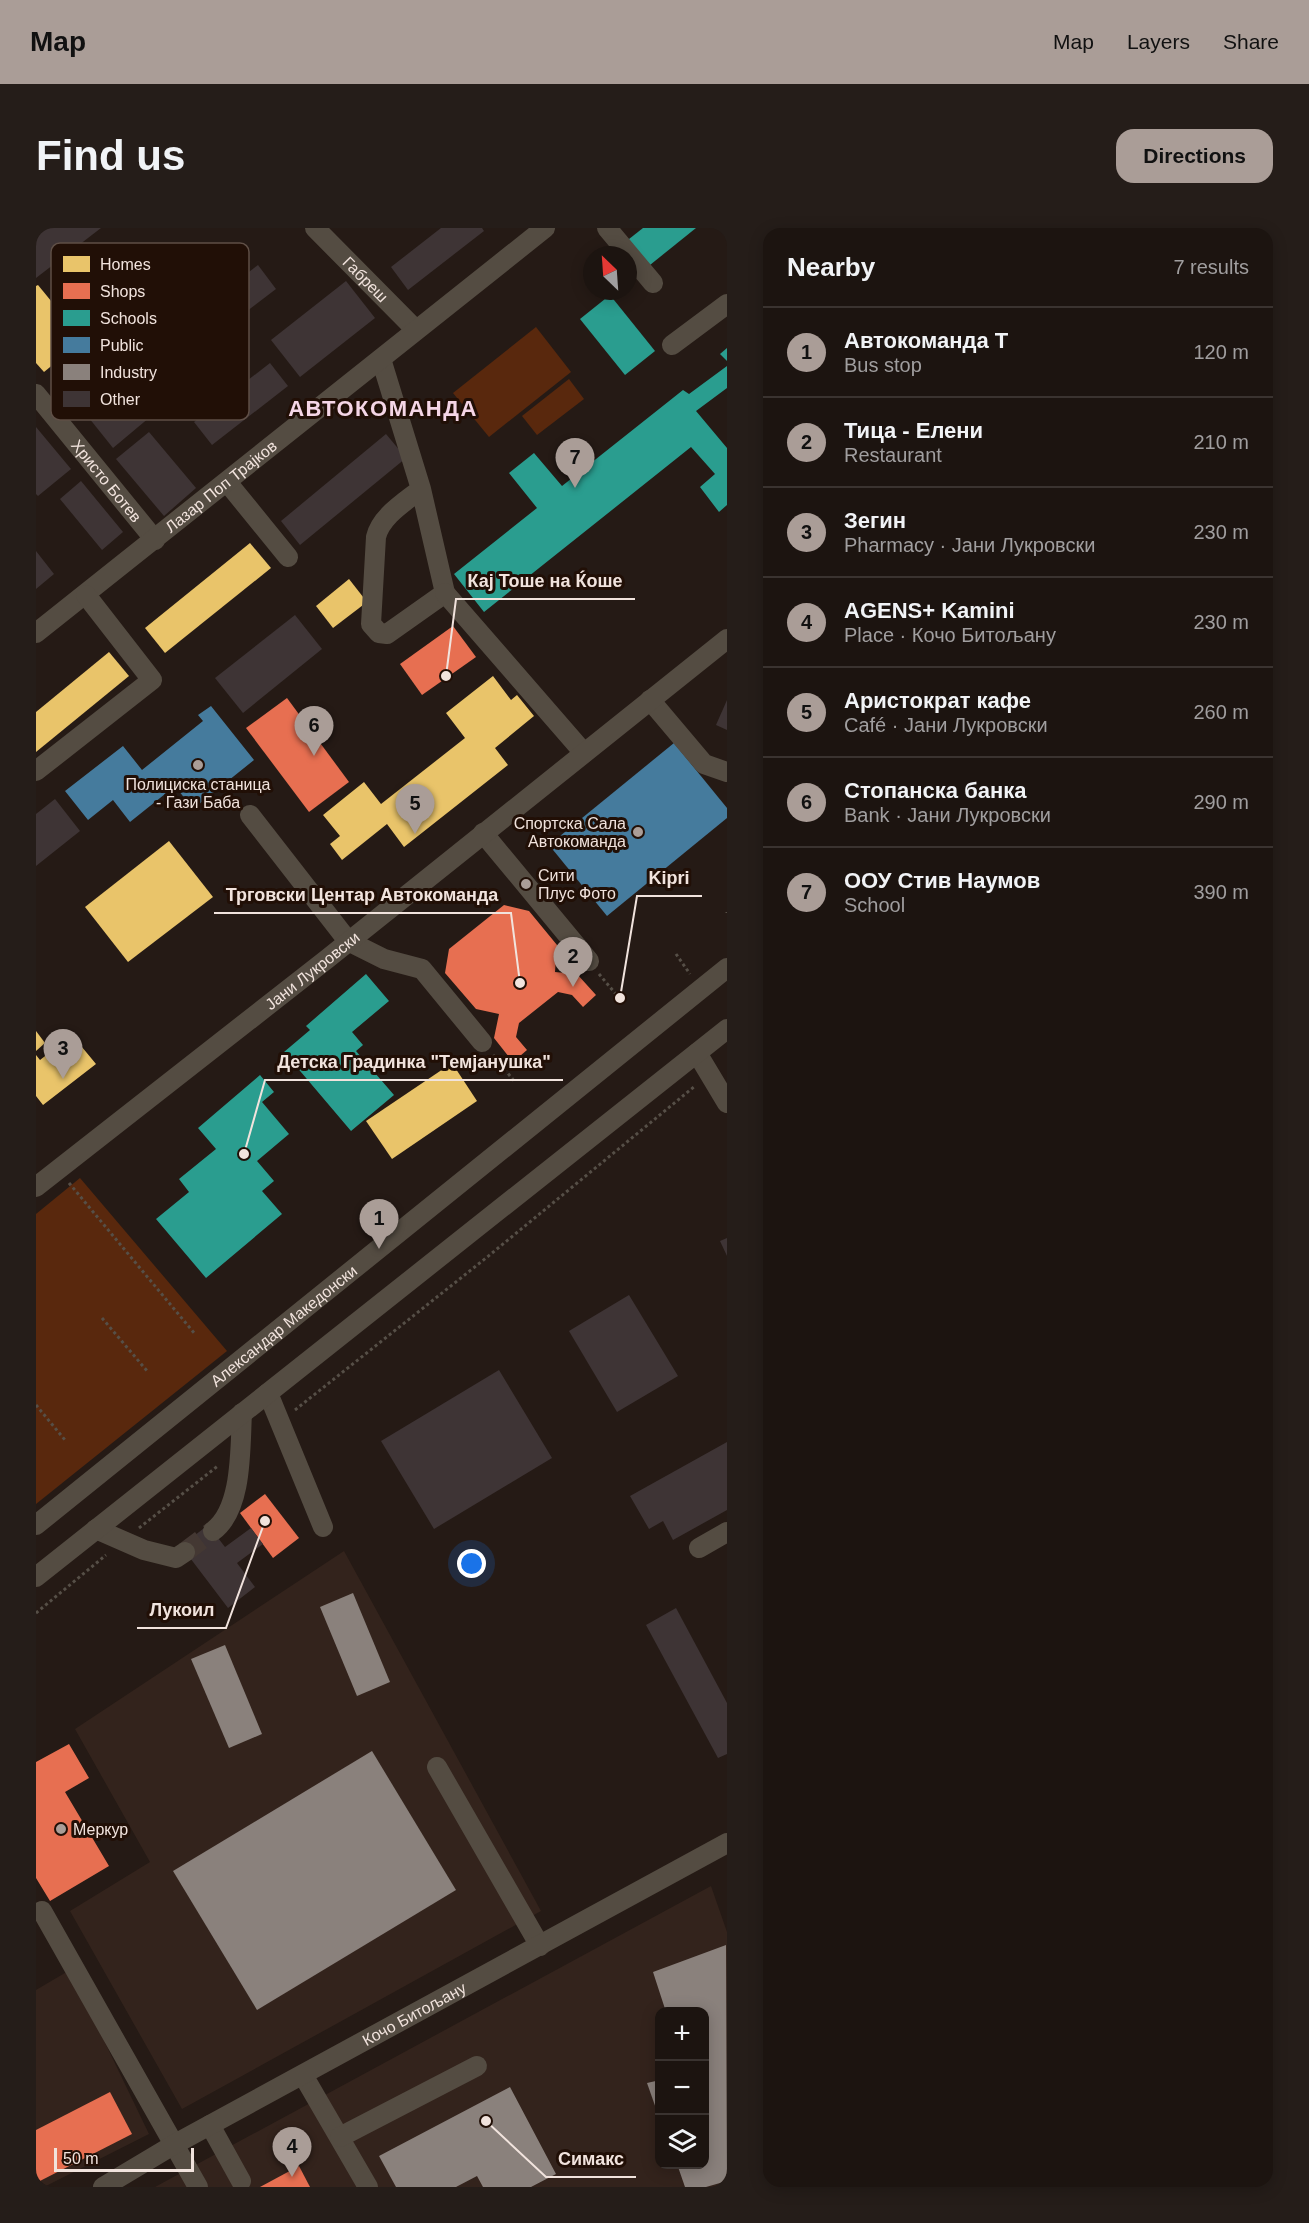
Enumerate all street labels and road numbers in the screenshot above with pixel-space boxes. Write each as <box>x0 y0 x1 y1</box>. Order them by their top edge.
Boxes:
street label: Габреш <box>340 253 392 305</box>
street label: Христо Ботев <box>68 436 145 525</box>
street label: Лазар Поп Трајков <box>162 437 280 535</box>
street label: Јани Лукровски <box>262 928 363 1013</box>
street label: Александар Македонски <box>207 1261 360 1389</box>
street label: Кочо Битољану <box>359 1979 469 2049</box>

